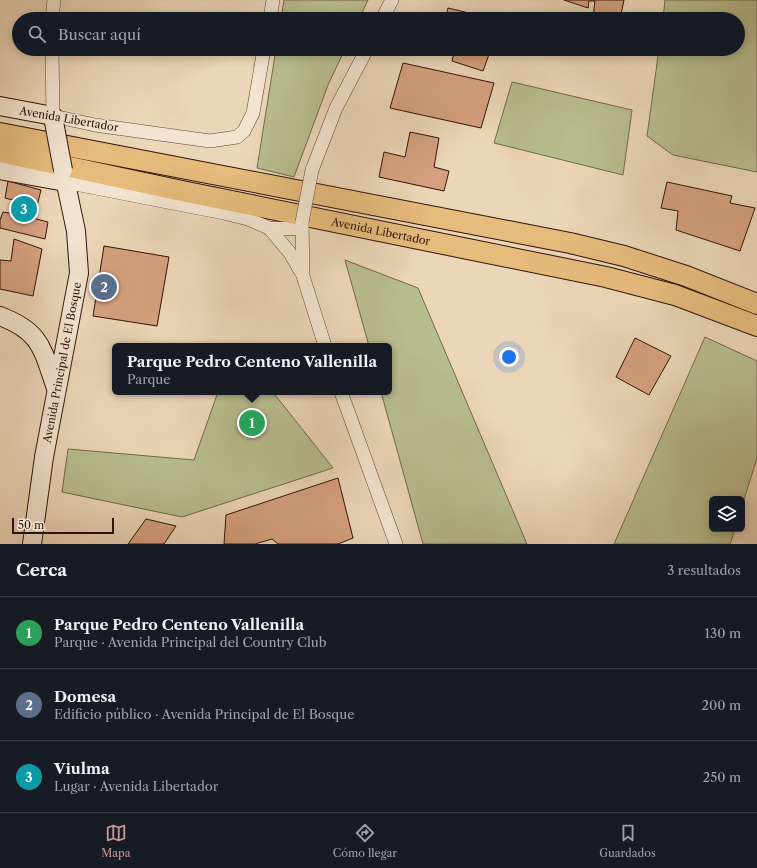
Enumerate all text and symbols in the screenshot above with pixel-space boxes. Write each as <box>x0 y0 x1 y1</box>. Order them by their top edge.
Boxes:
search box <box>12 12 745 56</box>
icon: search <box>26 23 48 45</box>
text: Buscar aquí <box>58 25 141 44</box>
street label: Avenida Libertador <box>17 103 120 135</box>
pin: 3 <box>11 194 37 224</box>
street label: Avenida Libertador <box>329 214 432 248</box>
pin: 2 <box>91 272 117 302</box>
street label: Avenida Principal de El Bosque <box>40 281 84 445</box>
popup <box>112 343 392 395</box>
your location <box>499 347 519 367</box>
text: Parque Pedro Centeno Vallenilla <box>127 352 377 371</box>
text: Parque <box>127 371 171 387</box>
pin: 1 <box>239 408 265 438</box>
map controls <box>709 496 745 532</box>
button: layers <box>709 496 745 532</box>
scale bar <box>12 516 114 535</box>
text: 50 m <box>18 518 44 532</box>
text: Cerca <box>16 560 67 580</box>
text: 3 resultados <box>667 562 741 578</box>
text: Parque Pedro Centeno Vallenilla <box>54 615 304 634</box>
text: 1 <box>26 625 32 641</box>
text: 130 m <box>705 625 741 641</box>
text: Parque · Avenida Principal del Country Club <box>54 634 327 650</box>
text: Domesa <box>54 687 116 706</box>
text: 2 <box>25 697 33 713</box>
text: 200 m <box>701 697 741 713</box>
text: Edificio público · Avenida Principal de El Bosque <box>54 706 355 722</box>
text: Viulma <box>54 759 110 778</box>
text: 3 <box>25 769 33 785</box>
text: 250 m <box>703 769 741 785</box>
text: Lugar · Avenida Libertador <box>54 778 218 794</box>
tab: Mapa <box>101 822 131 860</box>
tab: Cómo llegar <box>333 822 397 860</box>
tab: Guardados <box>599 822 656 860</box>

